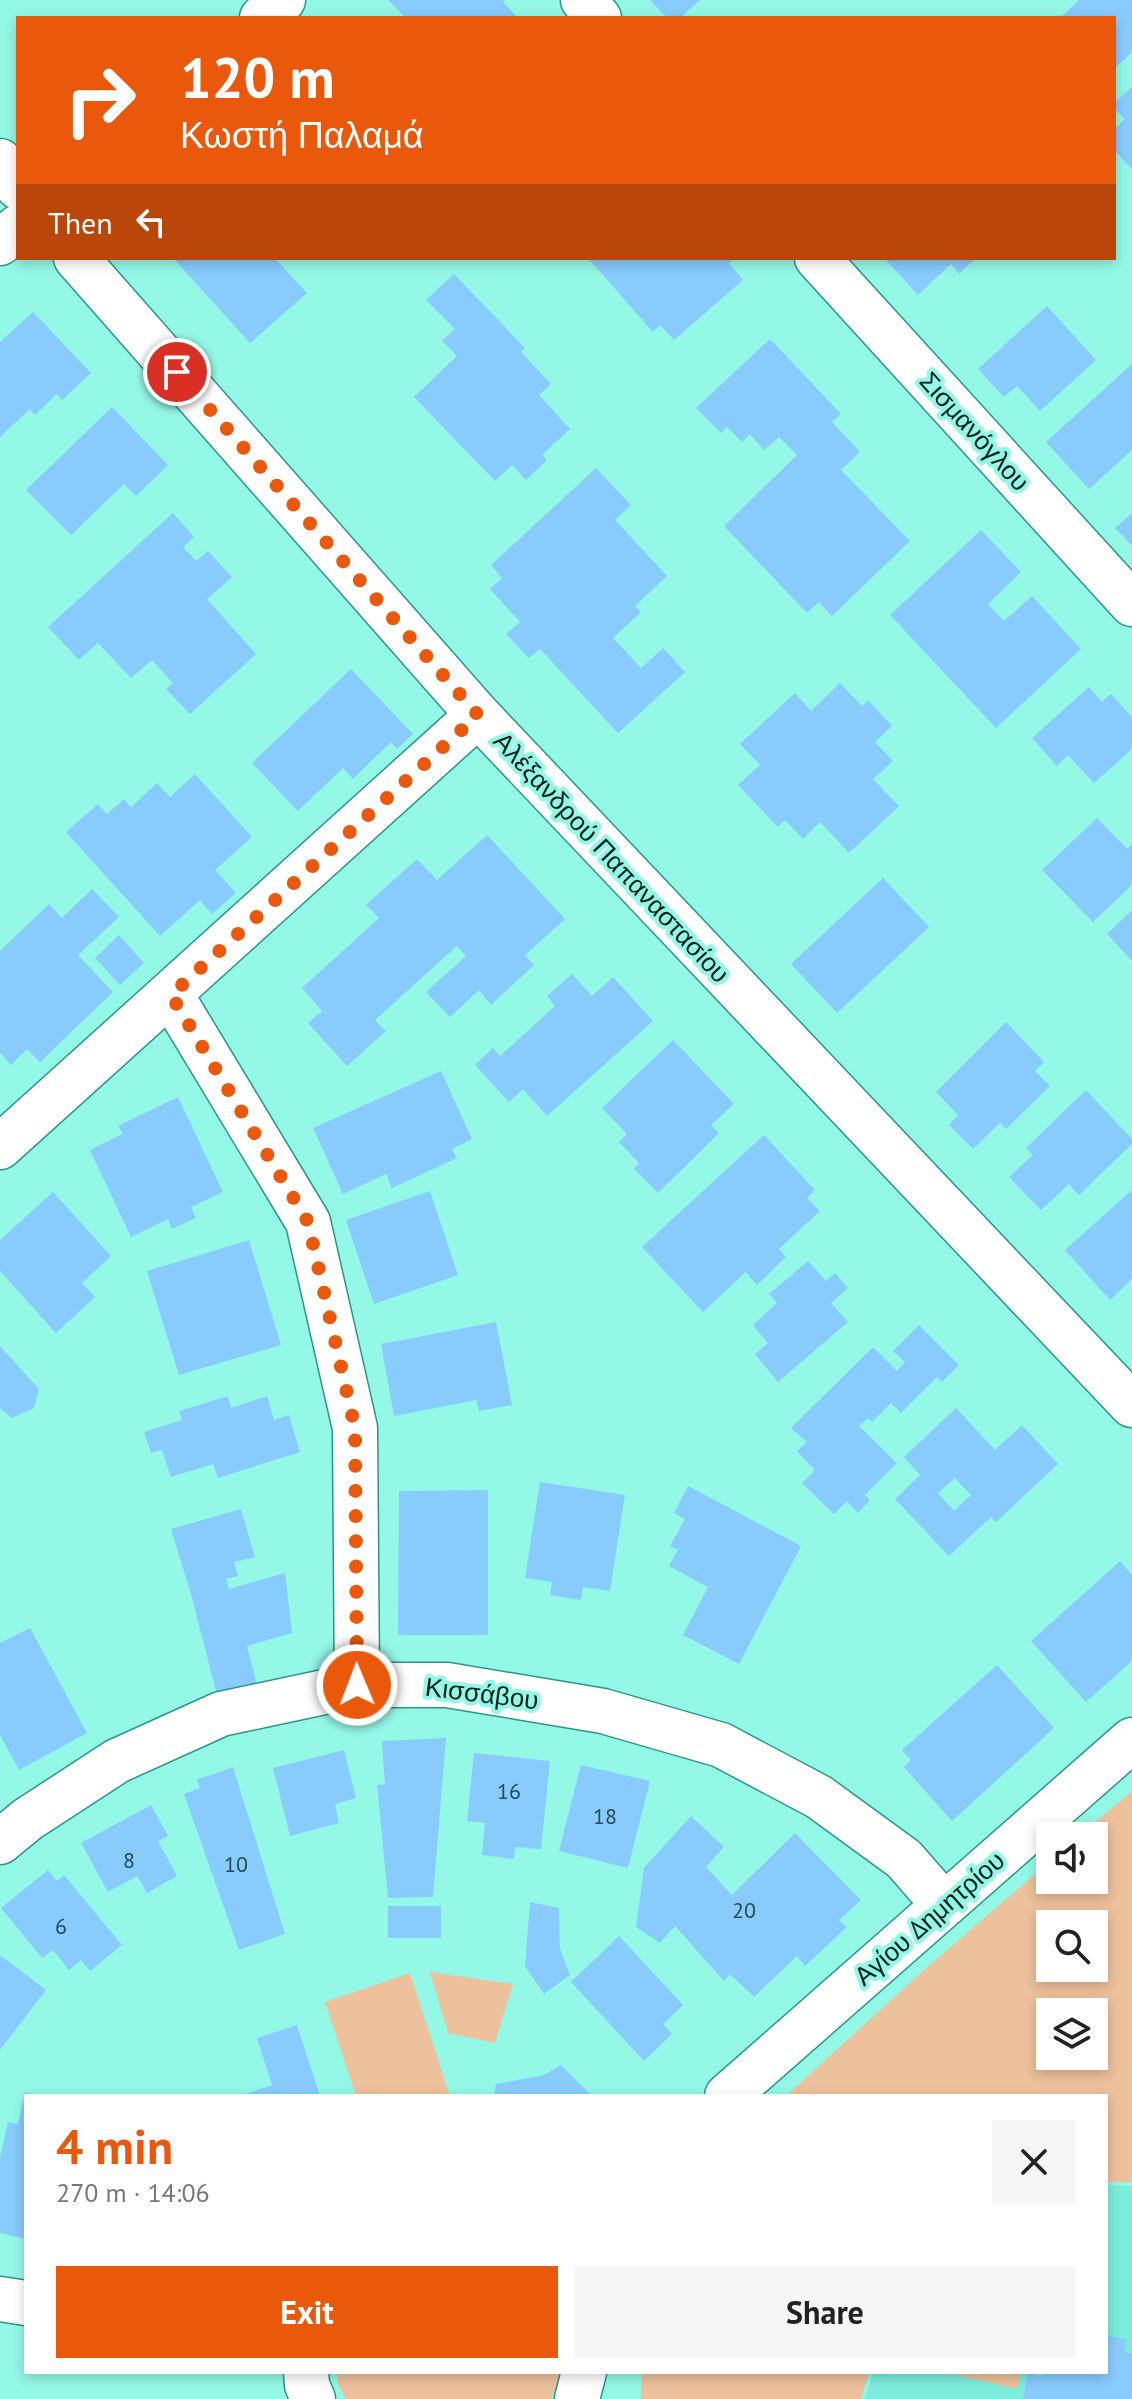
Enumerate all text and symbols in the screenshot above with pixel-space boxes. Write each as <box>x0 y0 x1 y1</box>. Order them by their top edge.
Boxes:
text: 120 m <box>180 41 335 113</box>
icon: right <box>48 48 152 152</box>
text: Κωστή Παλαμά <box>180 111 424 158</box>
icon: left <box>129 200 173 244</box>
text: Then <box>48 203 113 242</box>
pin <box>143 338 211 406</box>
icon: arrive <box>155 350 199 394</box>
street label: Σισμανόγλου <box>913 365 1037 497</box>
street label: Αλέξανδρού Παπαναστασίου <box>487 725 737 989</box>
position arrow <box>315 1643 399 1727</box>
street label: Κισσάβου <box>423 1670 541 1716</box>
house number: 16 <box>497 1777 521 1805</box>
house number: 18 <box>593 1802 617 1830</box>
map controls <box>1036 1822 1108 2070</box>
button: sound <box>1036 1822 1108 1894</box>
street label: Αγίου Δημητρίου <box>847 1844 1011 1992</box>
house number: 8 <box>123 1846 135 1874</box>
house number: 10 <box>224 1850 248 1878</box>
house number: 20 <box>732 1896 756 1924</box>
button: search <box>1036 1910 1108 1982</box>
house number: 6 <box>55 1912 67 1940</box>
button: layers <box>1036 1998 1108 2070</box>
text: 4 min <box>56 2115 173 2177</box>
button: close <box>992 2120 1076 2204</box>
text: 270 m · 14:06 <box>56 2176 210 2209</box>
button: Exit <box>56 2266 558 2358</box>
button: Share <box>574 2266 1076 2358</box>

